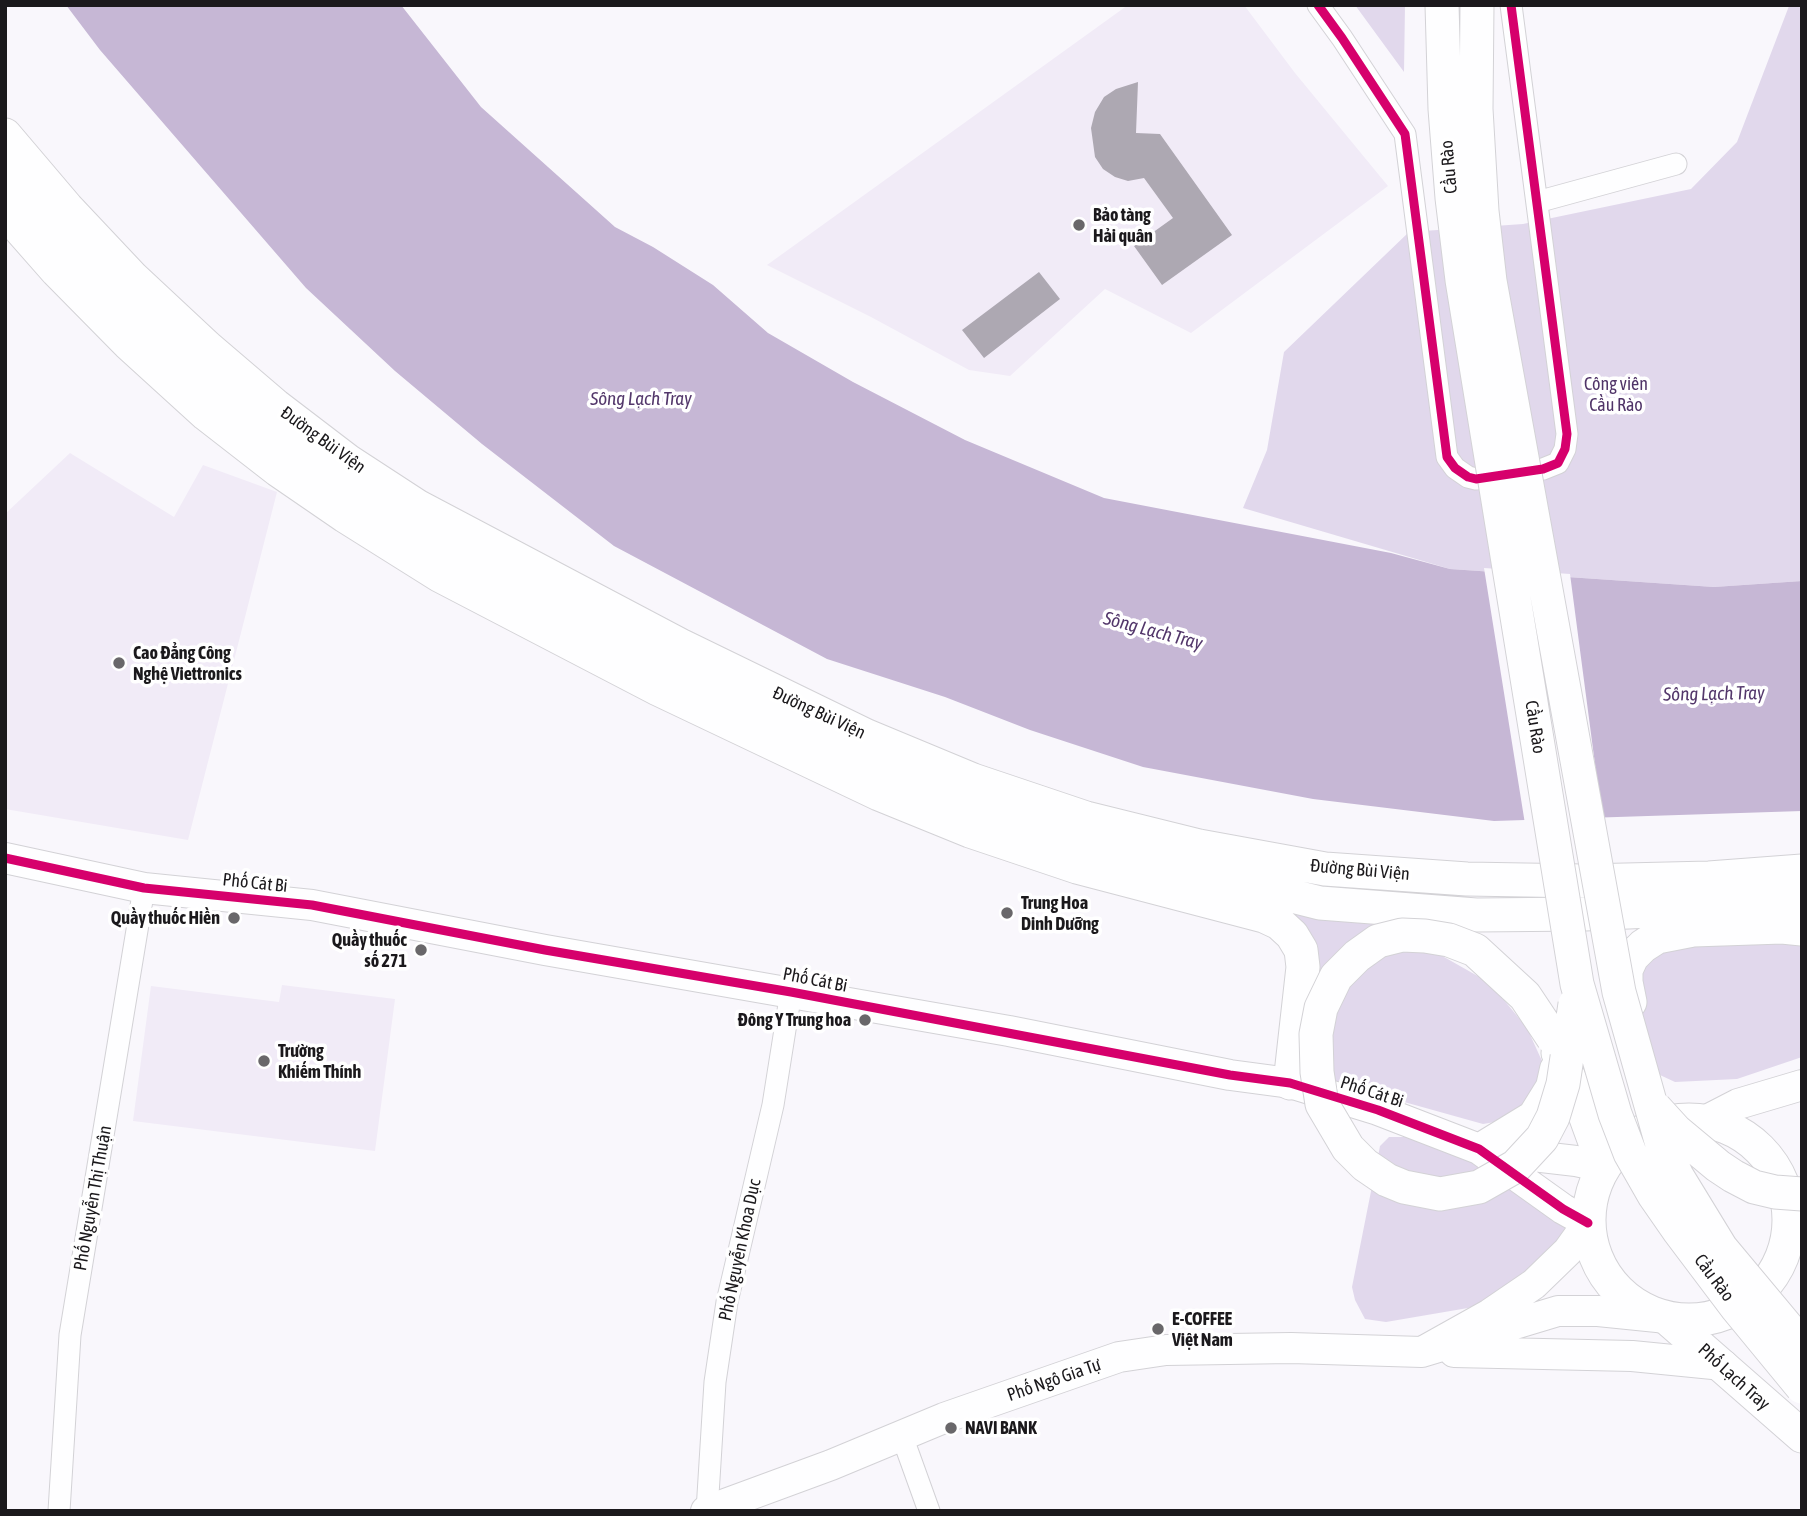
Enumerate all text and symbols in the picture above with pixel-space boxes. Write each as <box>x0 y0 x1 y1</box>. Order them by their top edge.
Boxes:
street label: Cầu Rào <box>1436 139 1462 195</box>
place label: Bảo tàng Hải quân <box>1093 204 1153 246</box>
marker: Bảo tàng Hải quân <box>1071 217 1087 233</box>
park label: Công viên Cầu Rào <box>1584 373 1648 416</box>
water label: Sông Lạch Tray <box>590 388 692 410</box>
street label: Đường Bùi Viện <box>276 402 370 478</box>
water label: Sông Lạch Tray <box>1101 607 1205 655</box>
place label: Cao Đẳng Công Nghệ Viettronics <box>133 642 242 684</box>
marker: Cao Đẳng Công Nghệ Viettronics <box>111 655 127 671</box>
street label: Đường Bùi Viện <box>769 682 869 744</box>
water label: Sông Lạch Tray <box>1663 682 1765 706</box>
street label: Cầu Rào <box>1520 699 1550 755</box>
street label: Đường Bùi Viện <box>1309 855 1411 885</box>
street label: Phố Cát Bi <box>221 869 289 897</box>
place label: Trung Hoa Dinh Dưỡng <box>1021 892 1099 934</box>
marker: Trung Hoa Dinh Dưỡng <box>999 905 1015 921</box>
place label: Quầy thuốc Hiền <box>111 907 220 929</box>
marker: Quầy thuốc Hiền <box>226 910 242 926</box>
place label: Quầy thuốc số 271 <box>332 929 407 972</box>
marker: Quầy thuốc số 271 <box>413 942 429 958</box>
street label: Phố Cát Bi <box>781 963 849 997</box>
place label: Đông Y Trung hoa <box>738 1009 851 1031</box>
marker: Đông Y Trung hoa <box>857 1012 873 1028</box>
place label: Trường Khiếm Thính <box>278 1040 361 1082</box>
marker: Trường Khiếm Thính <box>256 1053 272 1069</box>
street label: Phố Cát Bi <box>1338 1072 1406 1112</box>
street label: Phố Nguyễn Thị Thuận <box>70 1124 116 1272</box>
street label: Phố Nguyễn Khoa Dục <box>714 1177 766 1323</box>
street label: Cầu Rào <box>1689 1250 1739 1306</box>
place label: E-COFFEE Việt Nam <box>1172 1308 1233 1350</box>
marker: E-COFFEE Việt Nam <box>1150 1321 1166 1337</box>
street label: Phố Lạch Tray <box>1694 1339 1774 1415</box>
street label: Phố Ngô Gia Tự <box>1004 1354 1104 1406</box>
place label: NAVI BANK <box>965 1417 1037 1439</box>
marker: NAVI BANK <box>943 1420 959 1436</box>

